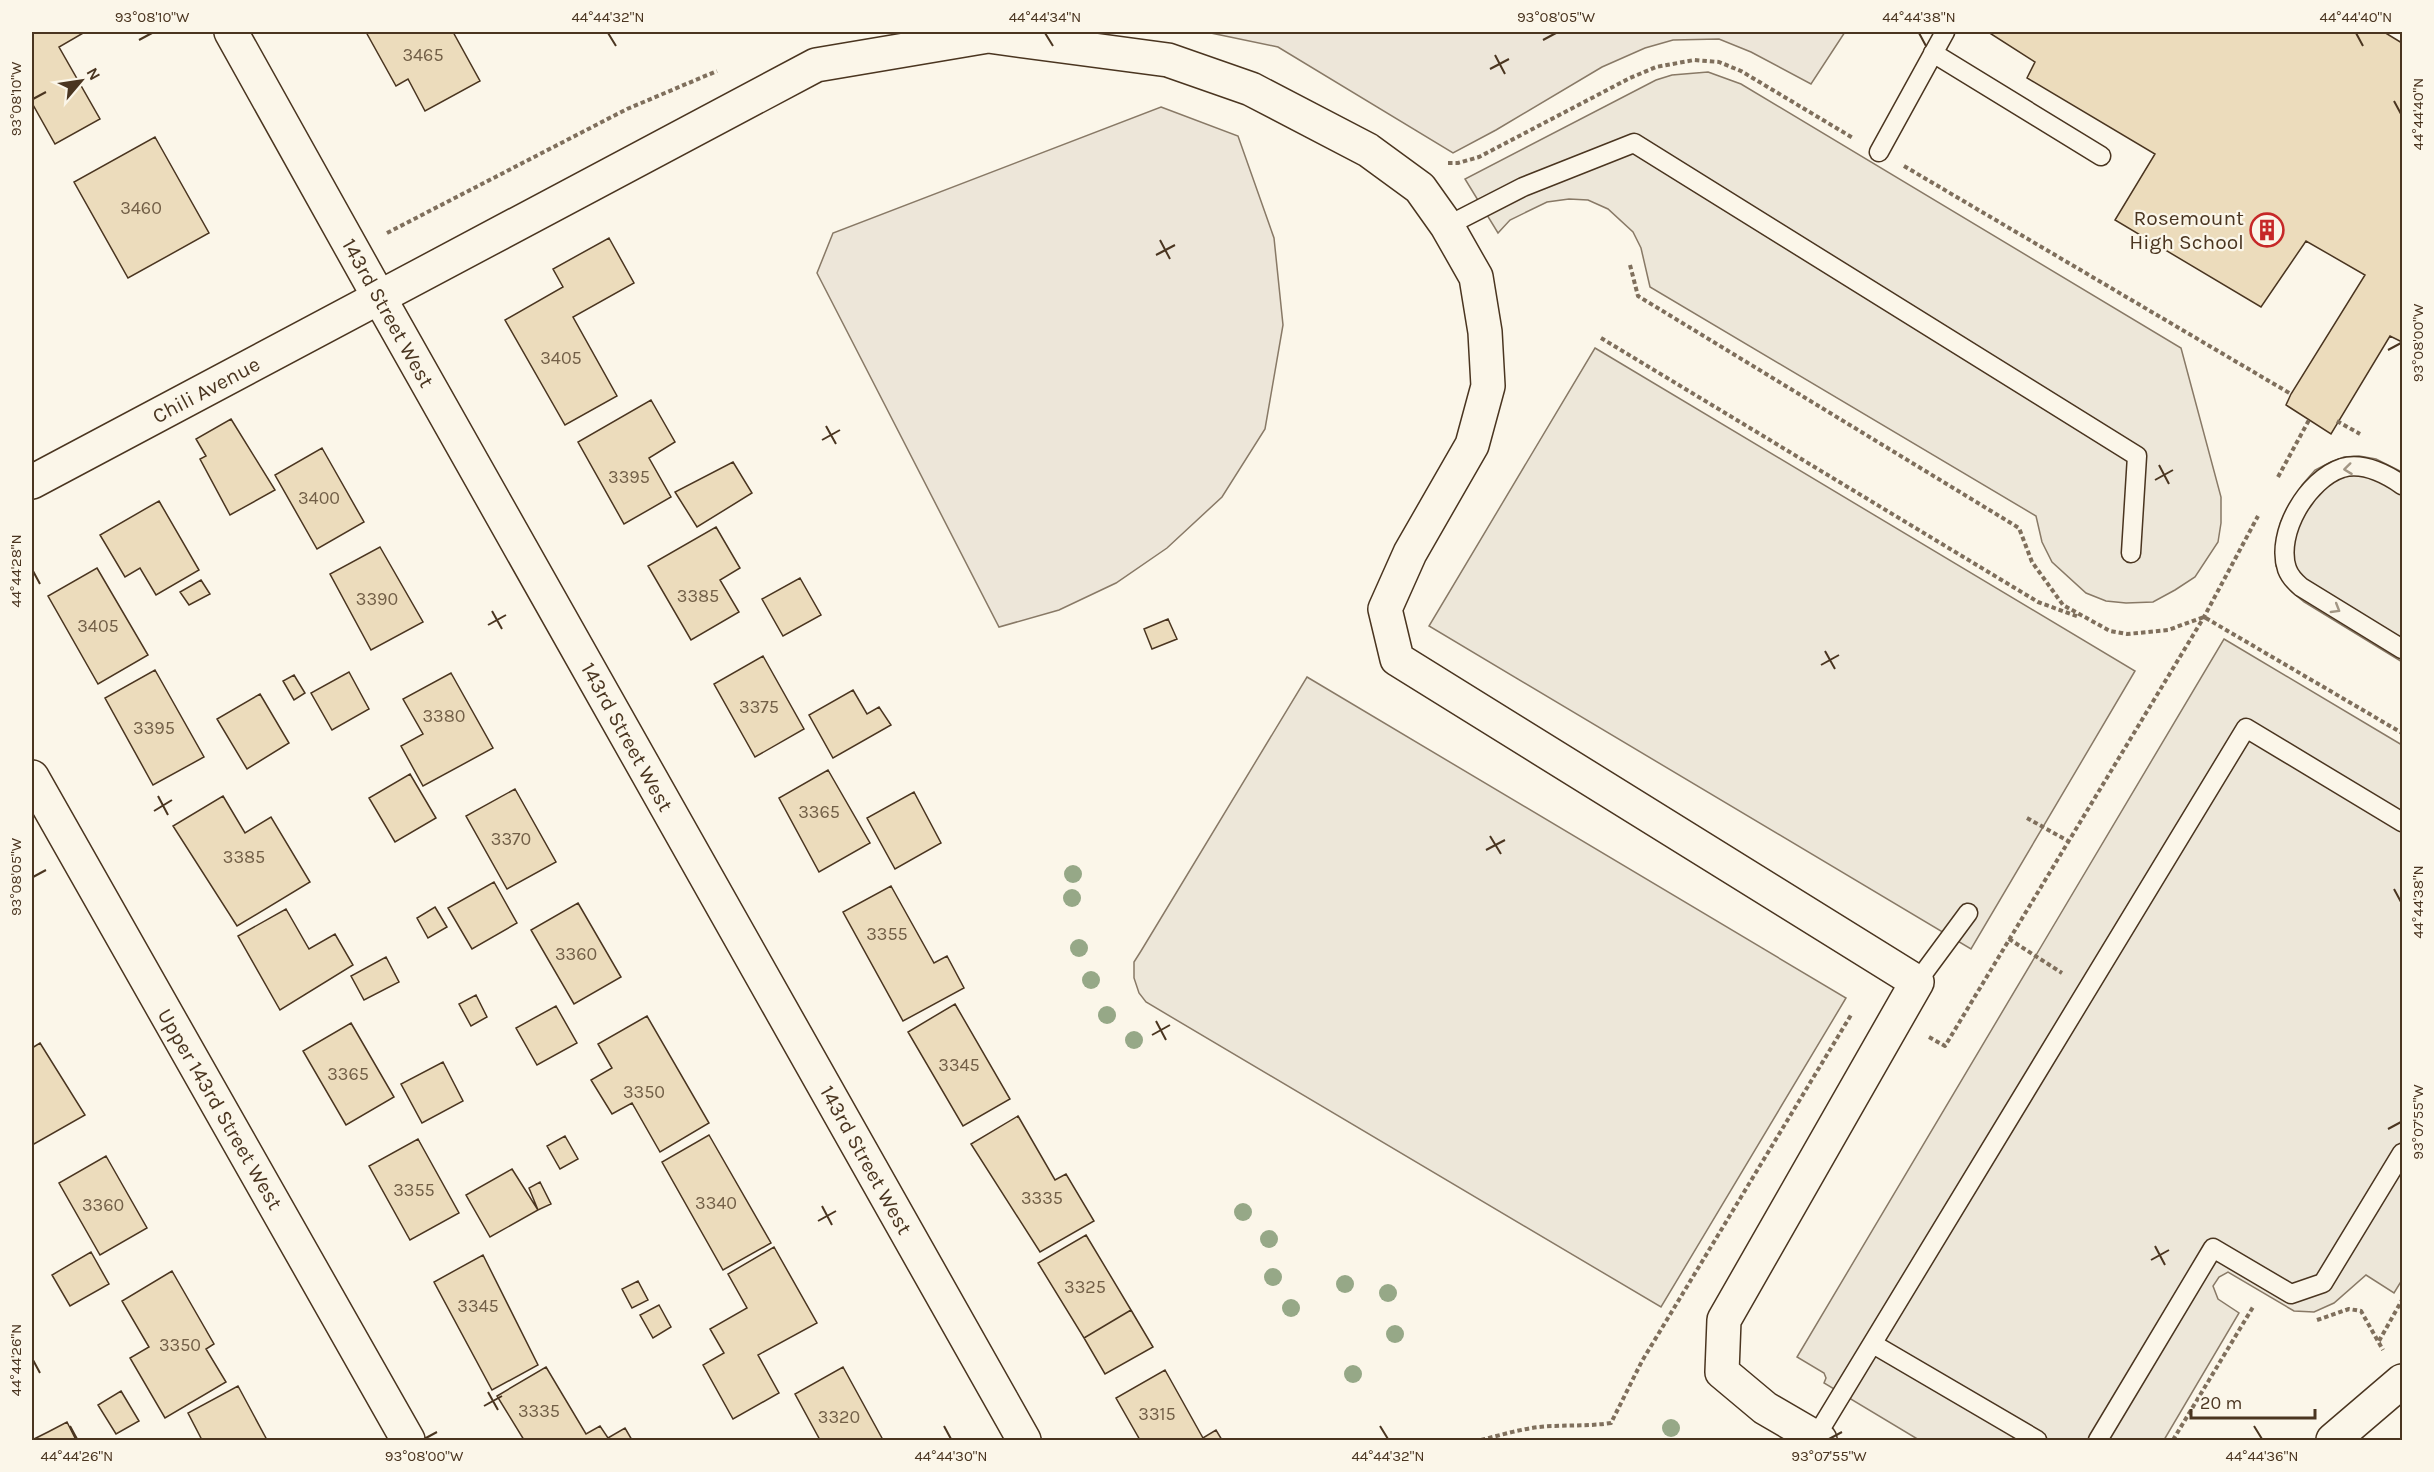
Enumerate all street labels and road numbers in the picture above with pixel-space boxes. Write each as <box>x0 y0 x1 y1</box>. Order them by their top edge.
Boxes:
street label: 143rd Street West <box>337 234 439 392</box>
street label: Chili Avenue <box>148 352 264 428</box>
street label: 143rd Street West <box>576 658 678 816</box>
street label: Upper 143rd Street West <box>153 1004 287 1214</box>
street label: 143rd Street West <box>815 1081 917 1239</box>

